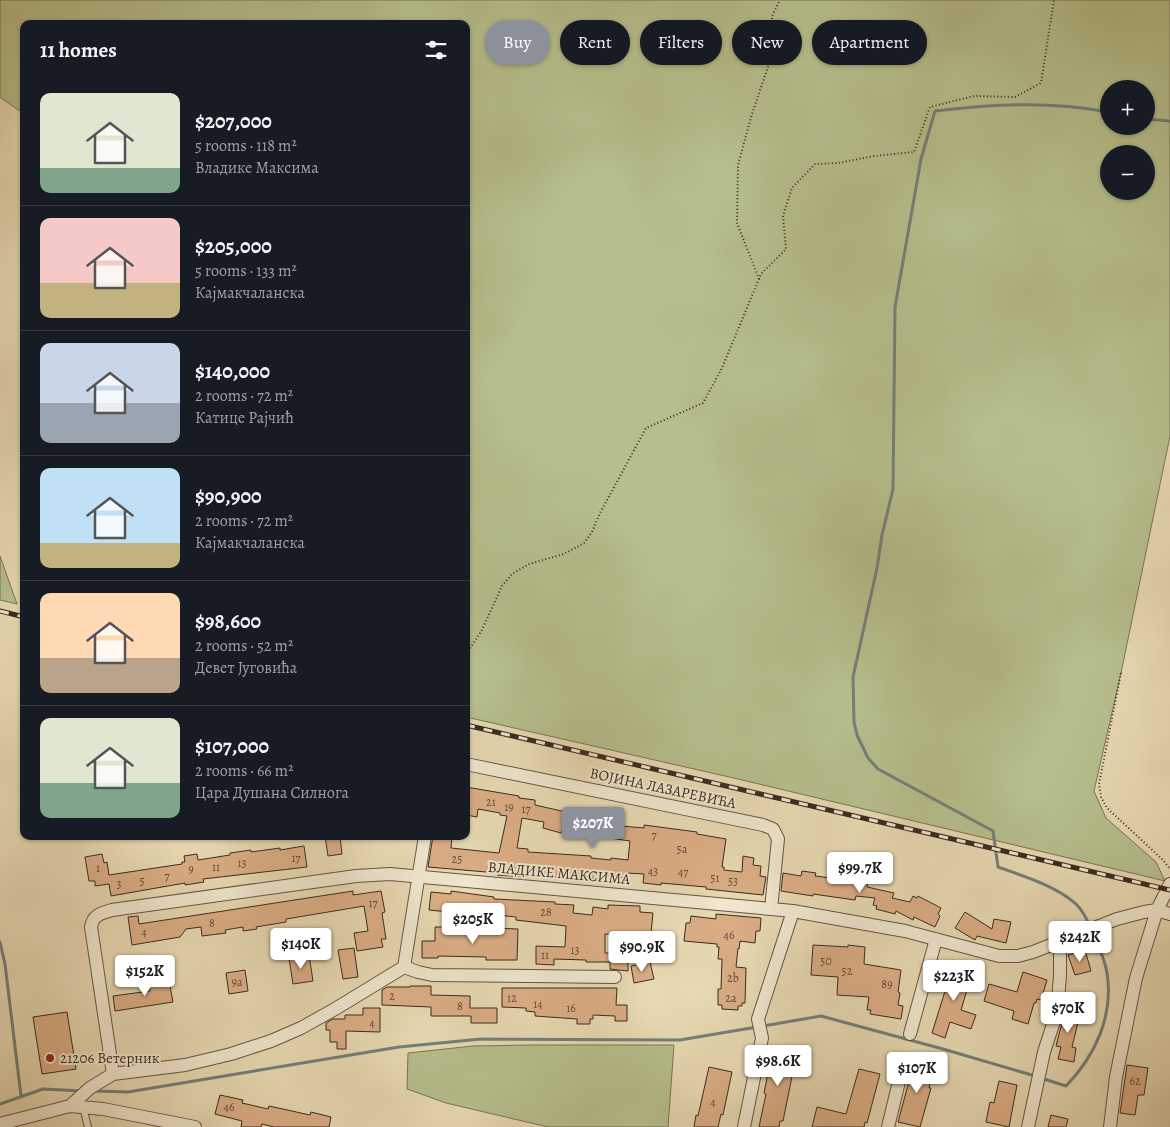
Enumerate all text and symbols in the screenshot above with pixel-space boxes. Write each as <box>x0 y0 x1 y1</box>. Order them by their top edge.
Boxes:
chip: Buy <box>485 20 550 65</box>
chip: Rent <box>560 20 630 65</box>
chip: Filters <box>640 20 722 65</box>
chip: New <box>732 20 802 65</box>
chip: Apartment <box>812 20 927 65</box>
text: 11 homes <box>40 36 117 64</box>
icon: filters <box>422 36 450 64</box>
map controls <box>1100 80 1155 200</box>
button: + <box>1100 80 1155 135</box>
text: $207,000 <box>195 107 272 135</box>
icon: home <box>80 113 140 173</box>
text: 5 rooms · 118 m² <box>195 135 297 157</box>
button: − <box>1100 145 1155 200</box>
text: Владике Максима <box>195 157 319 179</box>
text: $205,000 <box>195 232 272 260</box>
icon: home <box>80 238 140 298</box>
text: 5 rooms · 133 m² <box>195 260 297 282</box>
text: Кајмакчаланска <box>195 282 305 304</box>
text: $140,000 <box>195 357 270 385</box>
icon: home <box>80 363 140 423</box>
text: 2 rooms · 72 m² <box>195 385 293 407</box>
text: Катице Рајчић <box>195 407 294 429</box>
text: $90,900 <box>195 482 262 510</box>
icon: home <box>80 488 140 548</box>
text: 2 rooms · 72 m² <box>195 510 293 532</box>
text: Кајмакчаланска <box>195 532 305 554</box>
text: $98,600 <box>195 607 261 635</box>
icon: home <box>80 613 140 673</box>
text: 2 rooms · 52 m² <box>195 635 293 657</box>
text: Девет Југовића <box>195 657 297 679</box>
text: $107,000 <box>195 732 269 760</box>
icon: home <box>80 738 140 798</box>
text: 2 rooms · 66 m² <box>195 760 293 782</box>
street label: ВОЈИНА ЛАЗАРЕВИЋА <box>588 763 738 813</box>
text: Цара Душана Силнога <box>195 782 349 804</box>
house number: 21 <box>486 794 496 810</box>
house number: 19 <box>504 799 514 815</box>
house number: 17 <box>521 801 532 817</box>
pin: $207K <box>558 806 628 849</box>
text: $207K <box>573 812 613 834</box>
house number: 7 <box>651 827 657 843</box>
house number: 5a <box>677 841 688 857</box>
house number: 17 <box>291 850 302 866</box>
house number: 25 <box>452 851 462 867</box>
pin: $99.7K <box>819 852 901 894</box>
house number: 13 <box>237 855 247 871</box>
street label: ВЛАДИКЕ МАКСИМА <box>487 857 631 889</box>
text: $99.7K <box>838 857 882 879</box>
house number: 11 <box>212 859 220 875</box>
house number: 1 <box>96 860 100 876</box>
house number: 9 <box>188 861 194 877</box>
house number: 43 <box>648 863 658 879</box>
house number: 47 <box>678 864 689 880</box>
house number: 7 <box>164 868 170 884</box>
house number: 51 <box>710 870 720 886</box>
house number: 5 <box>139 873 145 889</box>
house number: 53 <box>728 873 738 889</box>
house number: 3 <box>117 876 122 892</box>
house number: 17 <box>368 895 379 911</box>
pin: $205K <box>438 902 508 945</box>
house number: 28 <box>540 904 552 920</box>
text: $205K <box>453 908 493 930</box>
house number: 8 <box>209 915 215 931</box>
pin: $242K <box>1045 920 1115 963</box>
house number: 4 <box>141 924 147 940</box>
text: $242K <box>1060 926 1100 948</box>
house number: 46 <box>724 927 735 943</box>
pin: $140K <box>266 928 336 970</box>
pin: $90.9K <box>601 930 683 973</box>
text: $140K <box>281 933 321 955</box>
text: $90.9K <box>619 936 665 958</box>
house number: 13 <box>570 942 580 958</box>
house number: 11 <box>541 947 549 963</box>
house number: 50 <box>820 953 832 969</box>
pin: $152K <box>110 954 180 997</box>
text: $152K <box>126 960 164 982</box>
pin: $223K <box>919 960 989 1002</box>
house number: 52 <box>842 963 853 979</box>
text: $223K <box>934 965 974 987</box>
house number: 2b <box>727 970 739 986</box>
house number: 9a <box>231 974 243 990</box>
house number: 89 <box>881 976 893 992</box>
house number: 2 <box>389 988 395 1004</box>
house number: 12 <box>507 990 517 1006</box>
house number: 2a <box>725 990 737 1006</box>
pin: $70K <box>1038 992 1098 1034</box>
house number: 14 <box>533 996 543 1012</box>
text: $70K <box>1052 997 1084 1019</box>
house number: 8 <box>457 998 463 1014</box>
house number: 16 <box>566 1000 576 1016</box>
house number: 4 <box>369 1015 375 1031</box>
pin: $98.6K <box>737 1044 819 1087</box>
place label: 21206 Ветерник <box>60 1048 160 1068</box>
text: $98.6K <box>756 1050 800 1072</box>
marker: 21206 Ветерник <box>44 1052 56 1064</box>
pin: $107K <box>882 1052 952 1094</box>
text: $107K <box>898 1057 936 1079</box>
house number: 62 <box>1129 1073 1141 1089</box>
house number: 4 <box>710 1094 716 1110</box>
house number: 46 <box>224 1099 235 1115</box>

